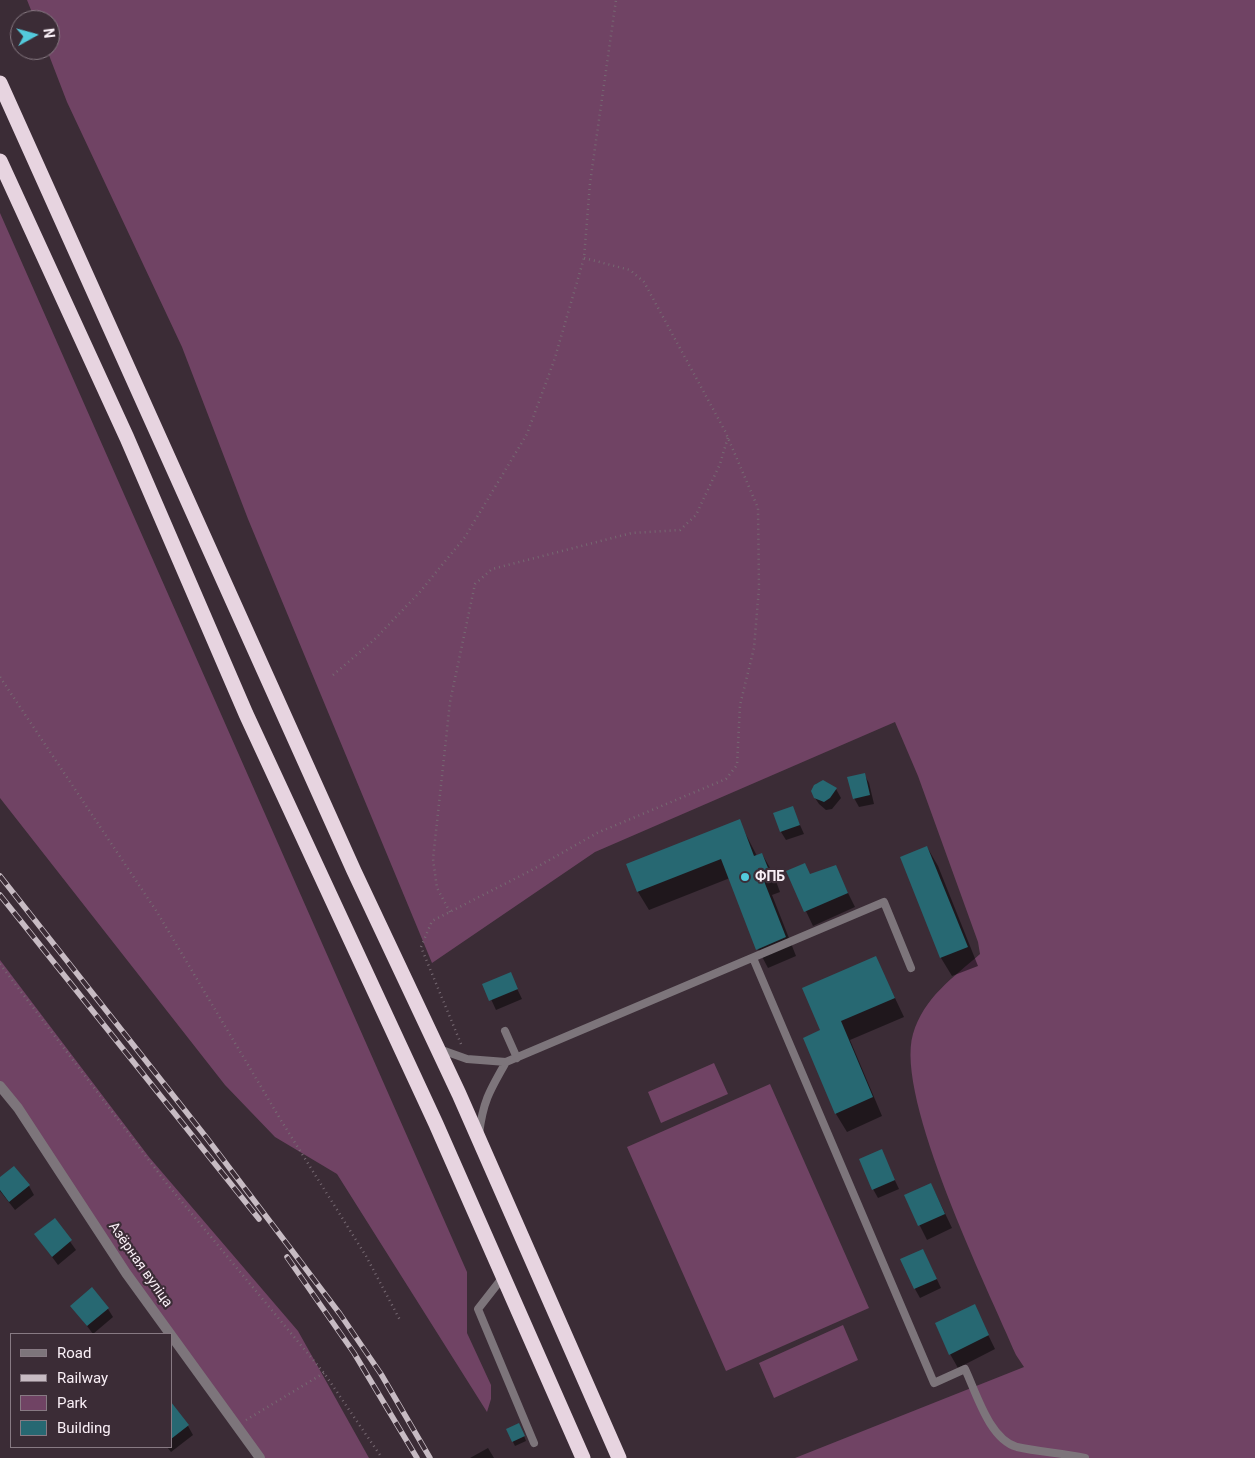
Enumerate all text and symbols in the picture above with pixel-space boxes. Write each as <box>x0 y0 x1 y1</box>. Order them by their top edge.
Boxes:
north arrow <box>10 10 60 60</box>
text: N <box>40 27 57 39</box>
place label: ФПБ <box>755 869 785 885</box>
marker: ФПБ <box>739 871 751 883</box>
street label: Азёрная вуліца <box>104 1219 176 1311</box>
legend <box>10 1333 172 1448</box>
text: Road <box>57 1344 91 1362</box>
text: Railway <box>57 1369 108 1387</box>
text: Park <box>57 1394 87 1412</box>
text: Building <box>57 1419 111 1437</box>

